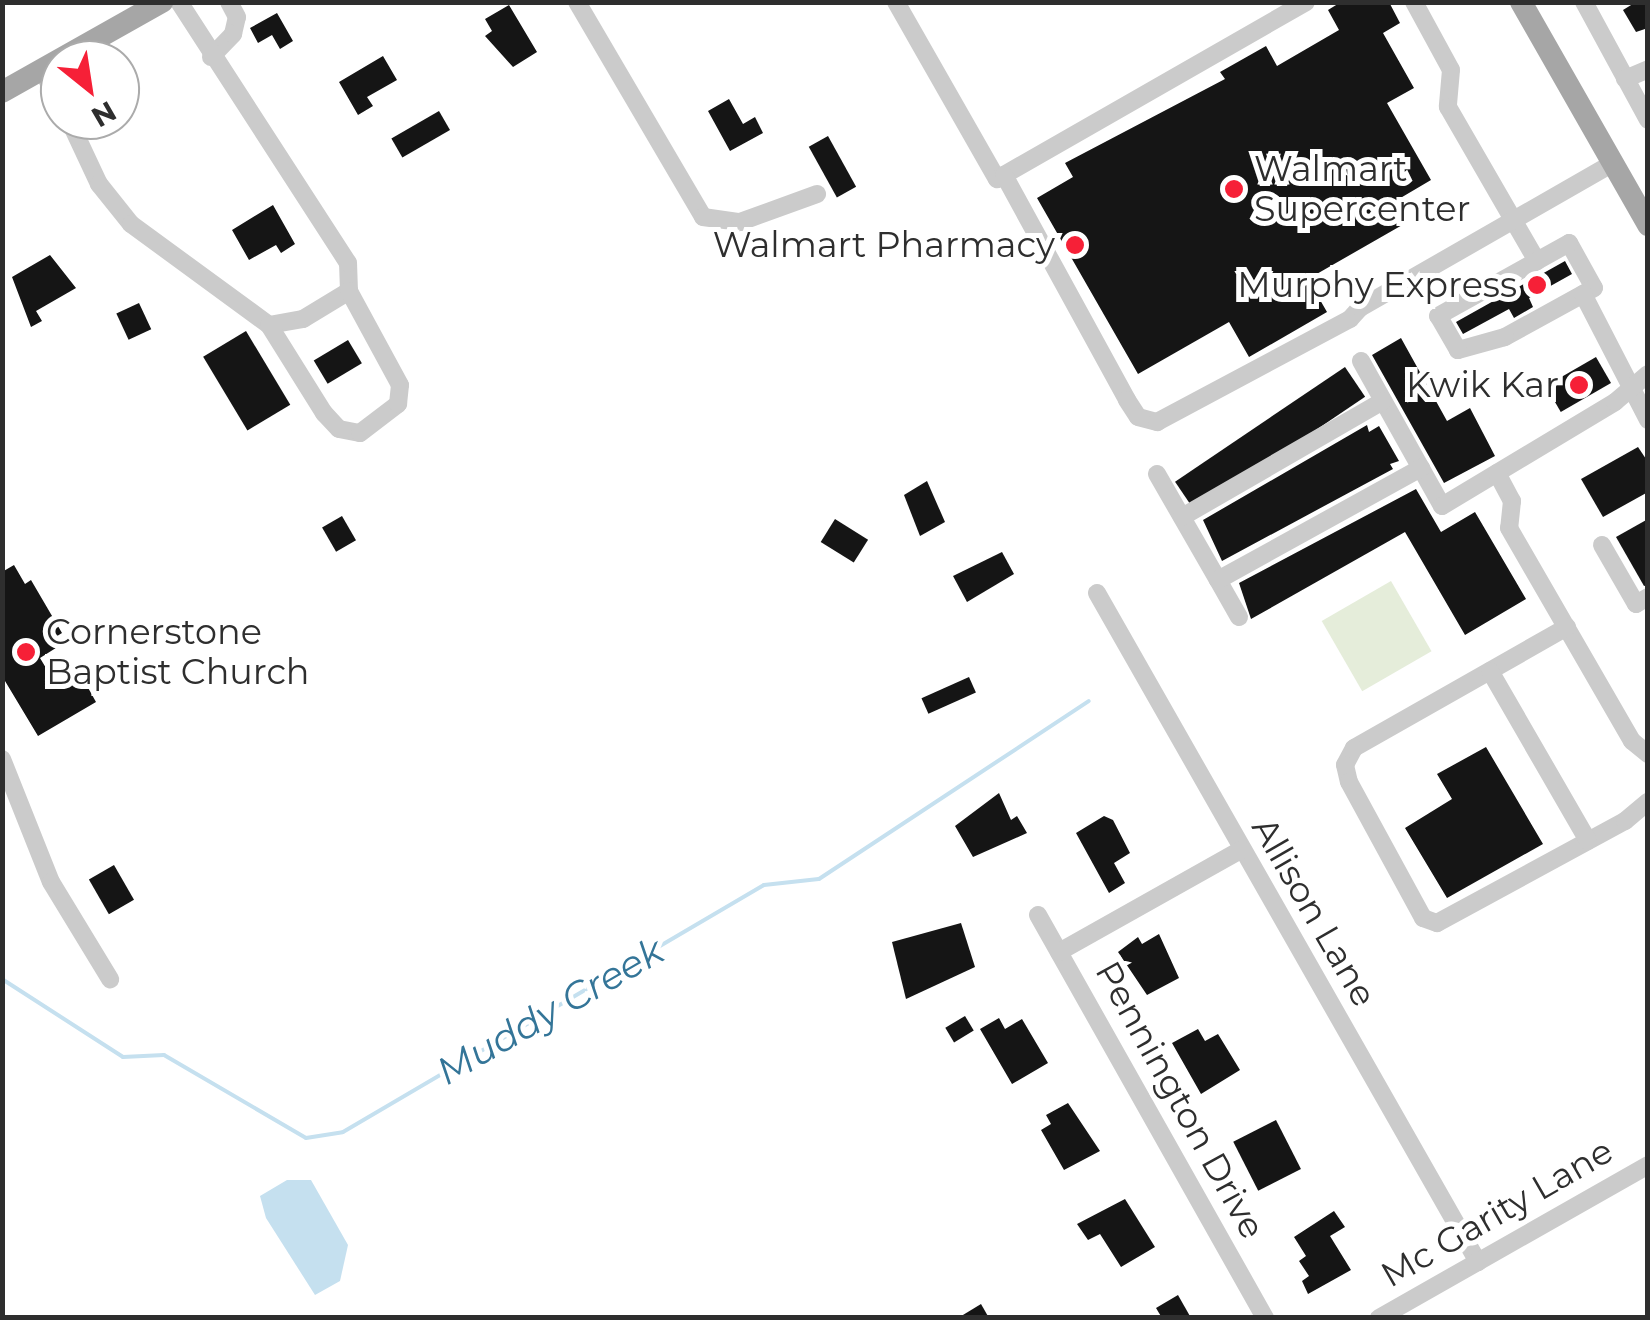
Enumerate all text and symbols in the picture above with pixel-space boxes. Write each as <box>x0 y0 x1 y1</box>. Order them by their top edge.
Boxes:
north arrow <box>40 40 140 140</box>
text: N <box>86 94 122 135</box>
place label: Walmart Supercenter <box>1254 148 1470 230</box>
marker: Walmart Supercenter <box>1223 178 1245 200</box>
place label: Walmart Pharmacy <box>713 224 1055 266</box>
marker: Walmart Pharmacy <box>1064 234 1086 256</box>
place label: Murphy Express <box>1237 264 1517 306</box>
marker: Murphy Express <box>1526 274 1548 296</box>
place label: Kwik Kar <box>1406 364 1559 406</box>
marker: Kwik Kar <box>1568 374 1590 396</box>
place label: Cornerstone Baptist Church <box>46 611 310 693</box>
marker: Cornerstone Baptist Church <box>15 641 37 663</box>
street label: Allison Lane <box>1243 810 1385 1014</box>
water label: Muddy Creek <box>428 928 672 1094</box>
street label: Pennington Drive <box>1086 954 1274 1246</box>
street label: Mc Garity Lane <box>1374 1130 1620 1296</box>

